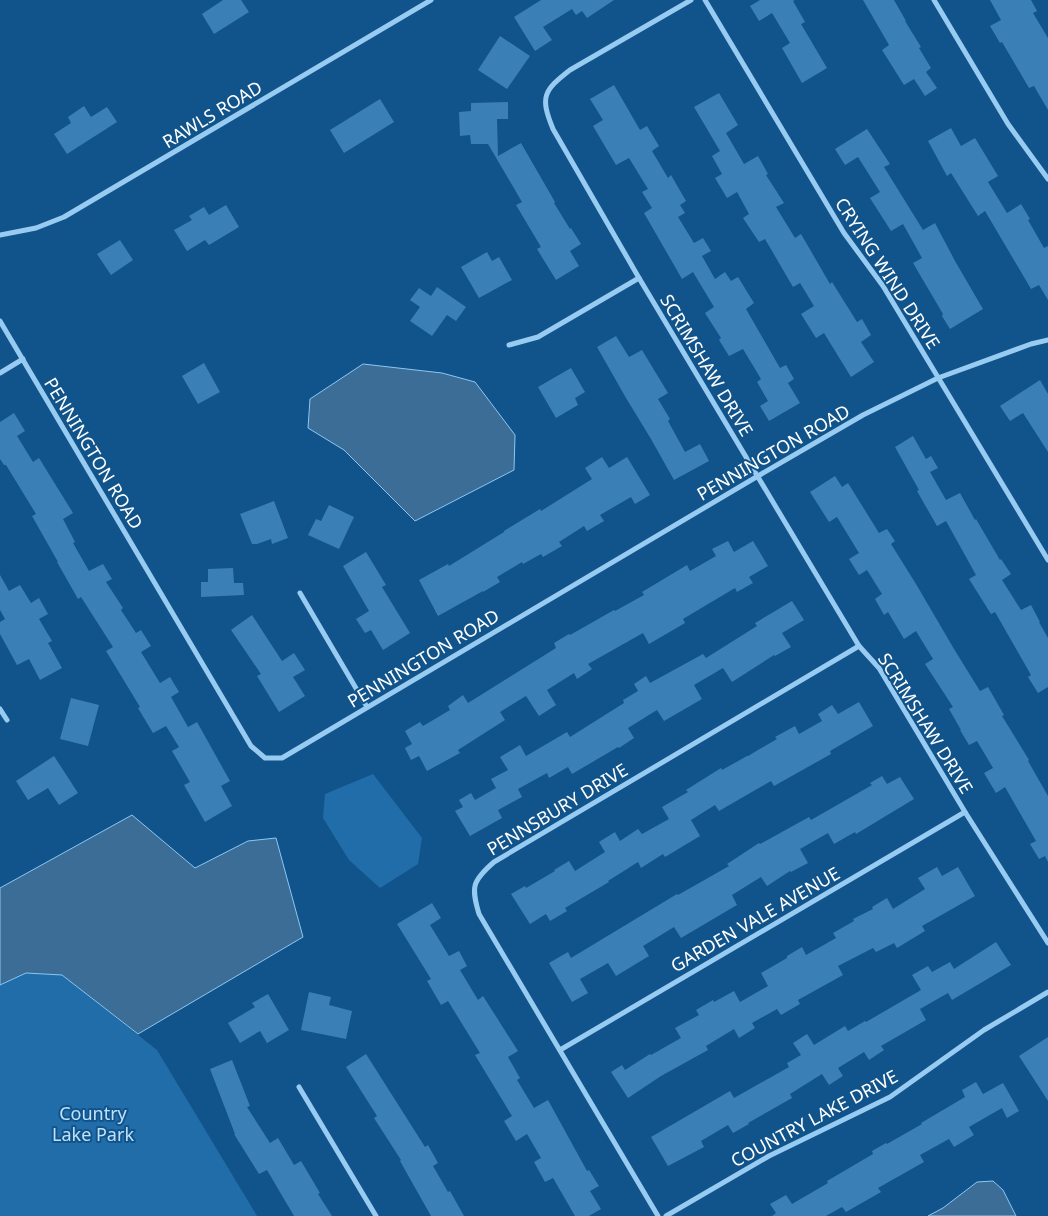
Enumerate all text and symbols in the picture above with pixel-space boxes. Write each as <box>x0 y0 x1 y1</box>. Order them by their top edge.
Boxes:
street label: RAWLS ROAD <box>158 75 266 153</box>
street label: CRYING WIND DRIVE <box>830 193 946 353</box>
street label: SCRIMSHAW DRIVE <box>655 290 759 440</box>
street label: PENNINGTON ROAD <box>39 373 149 533</box>
street label: PENNINGTON ROAD <box>692 398 854 506</box>
street label: PENNINGTON ROAD <box>343 603 503 713</box>
street label: SCRIMSHAW DRIVE <box>873 648 979 798</box>
street label: PENNSBURY DRIVE <box>482 757 632 861</box>
street label: GARDEN VALE AVENUE <box>666 861 844 977</box>
street label: COUNTRY LAKE DRIVE <box>726 1064 902 1172</box>
park label: Country Lake Park <box>52 1101 134 1146</box>

